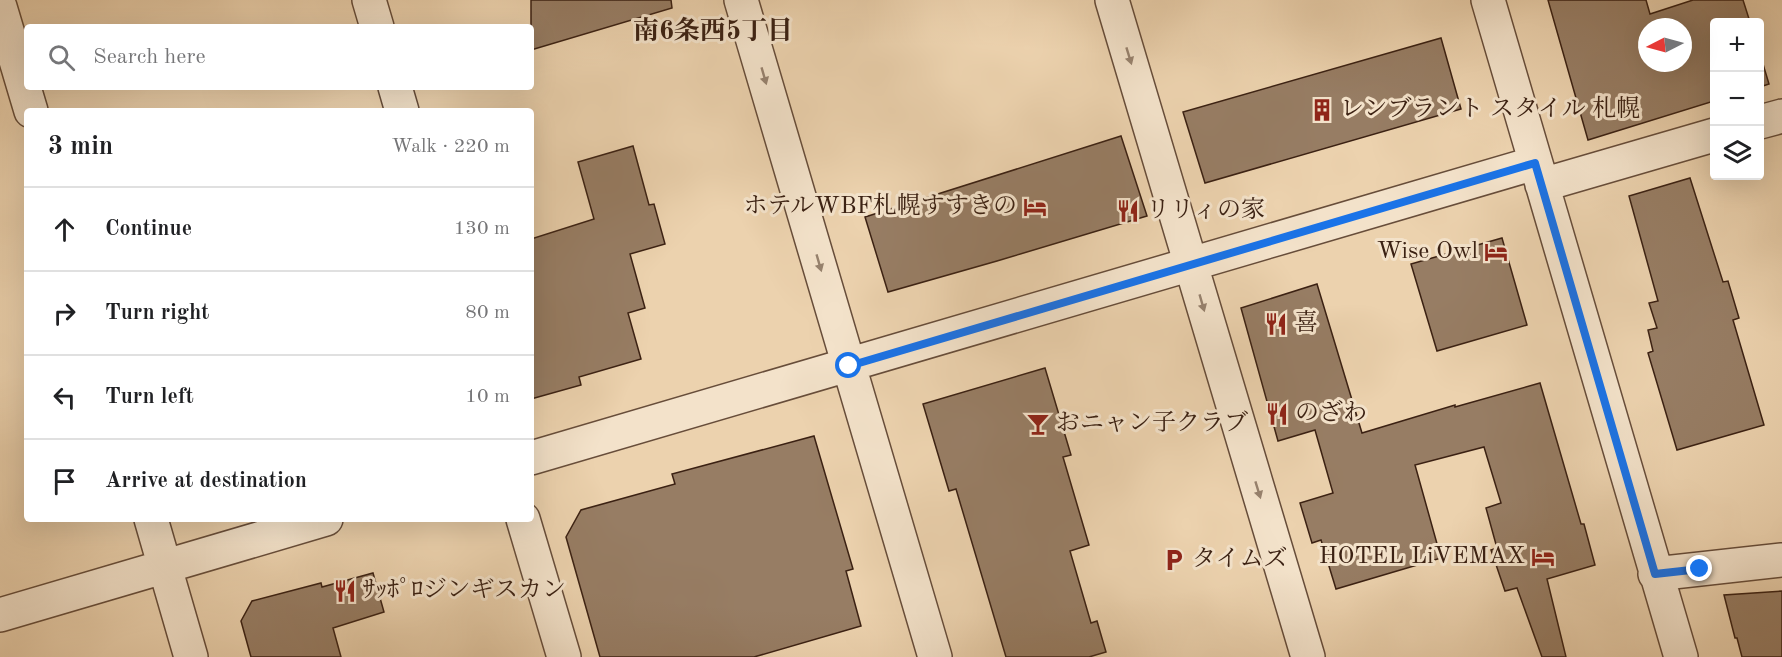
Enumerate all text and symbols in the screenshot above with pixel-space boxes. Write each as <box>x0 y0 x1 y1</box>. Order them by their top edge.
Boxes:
district label: 南6条西5丁目 <box>633 16 793 45</box>
north arrow <box>1638 18 1692 72</box>
map controls <box>1710 18 1764 180</box>
button: + <box>1710 18 1764 72</box>
search box <box>24 24 534 90</box>
icon: search <box>45 41 78 74</box>
text: Search here <box>93 46 206 68</box>
one-way arrow <box>1125 47 1134 65</box>
one-way arrow <box>760 67 769 85</box>
button: − <box>1710 72 1764 126</box>
place label: レンブラント スタイル 札幌 <box>1340 95 1640 122</box>
building icon: レンブラント スタイル 札幌 <box>1309 97 1335 123</box>
button: layers <box>1710 126 1764 180</box>
text: 3 min <box>48 134 113 160</box>
text: Walk · 220 m <box>391 137 510 157</box>
place label: ホテルWBF札幌すすきの <box>744 192 1017 219</box>
hotel icon: ホテルWBF札幌すすきの <box>1022 194 1048 220</box>
place label: リリィの家 <box>1146 196 1265 223</box>
restaurant icon: リリィの家 <box>1115 198 1141 224</box>
icon: ahead <box>48 213 81 246</box>
text: Continue <box>105 218 192 240</box>
text: 130 m <box>454 219 510 239</box>
hotel icon: Wise Owl <box>1483 239 1509 265</box>
place label: Wise Owl <box>1377 240 1478 264</box>
one-way arrow <box>815 254 824 272</box>
one-way arrow <box>1198 294 1208 312</box>
icon: right <box>48 297 81 330</box>
text: Turn right <box>105 302 209 324</box>
text: 80 m <box>465 303 510 323</box>
place label: 喜 <box>1294 309 1318 336</box>
restaurant icon: 喜 <box>1263 311 1289 337</box>
route start <box>835 352 861 378</box>
icon: left <box>48 381 81 414</box>
text: Turn left <box>105 386 194 408</box>
text: 10 m <box>465 387 510 407</box>
place label: のざわ <box>1295 400 1367 426</box>
restaurant icon: のざわ <box>1264 401 1290 427</box>
place label: おニャン子クラブ <box>1056 410 1248 436</box>
bar icon: おニャン子クラブ <box>1025 411 1051 437</box>
icon: arrive <box>48 465 81 498</box>
text: Arrive at destination <box>105 470 307 492</box>
one-way arrow <box>1254 481 1263 499</box>
hotel icon: HOTEL LiVEMAX <box>1530 544 1556 570</box>
place label: HOTEL LiVEMAX <box>1319 545 1525 569</box>
place label: タイムズ <box>1192 546 1288 572</box>
parking icon: タイムズ <box>1161 547 1187 573</box>
route end <box>1686 555 1712 581</box>
place label: ｻｯﾎﾟﾛジンギスカン <box>363 577 566 603</box>
restaurant icon: ｻｯﾎﾟﾛジンギスカン <box>332 578 358 604</box>

